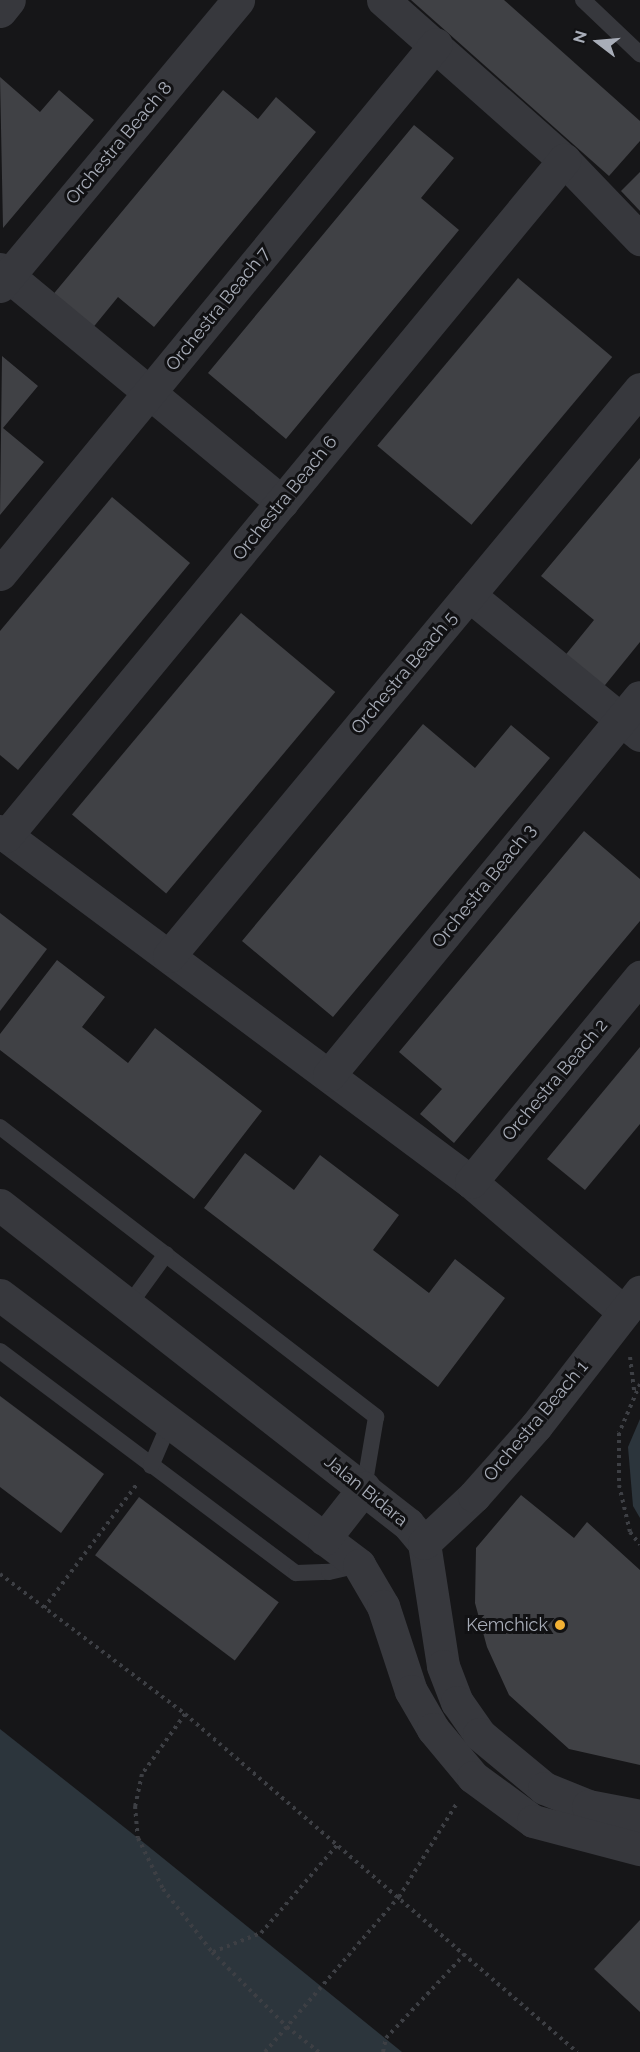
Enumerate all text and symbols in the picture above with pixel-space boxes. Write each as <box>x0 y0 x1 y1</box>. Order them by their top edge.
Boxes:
north arrow <box>568 12 628 72</box>
text: N <box>569 28 591 45</box>
street label: Orchestra Beach 8 <box>61 77 177 209</box>
street label: Orchestra Beach 7 <box>162 243 274 375</box>
street label: Orchestra Beach 6 <box>228 431 342 565</box>
street label: Orchestra Beach 5 <box>347 607 461 739</box>
street label: Orchestra Beach 3 <box>428 820 540 952</box>
street label: Orchestra Beach 2 <box>498 1015 612 1145</box>
street label: Orchestra Beach 1 <box>479 1356 593 1486</box>
street label: Jalan Bidara <box>320 1451 412 1531</box>
place label: Kemchick <box>466 1614 548 1636</box>
marker: Kemchick <box>553 1618 567 1632</box>

